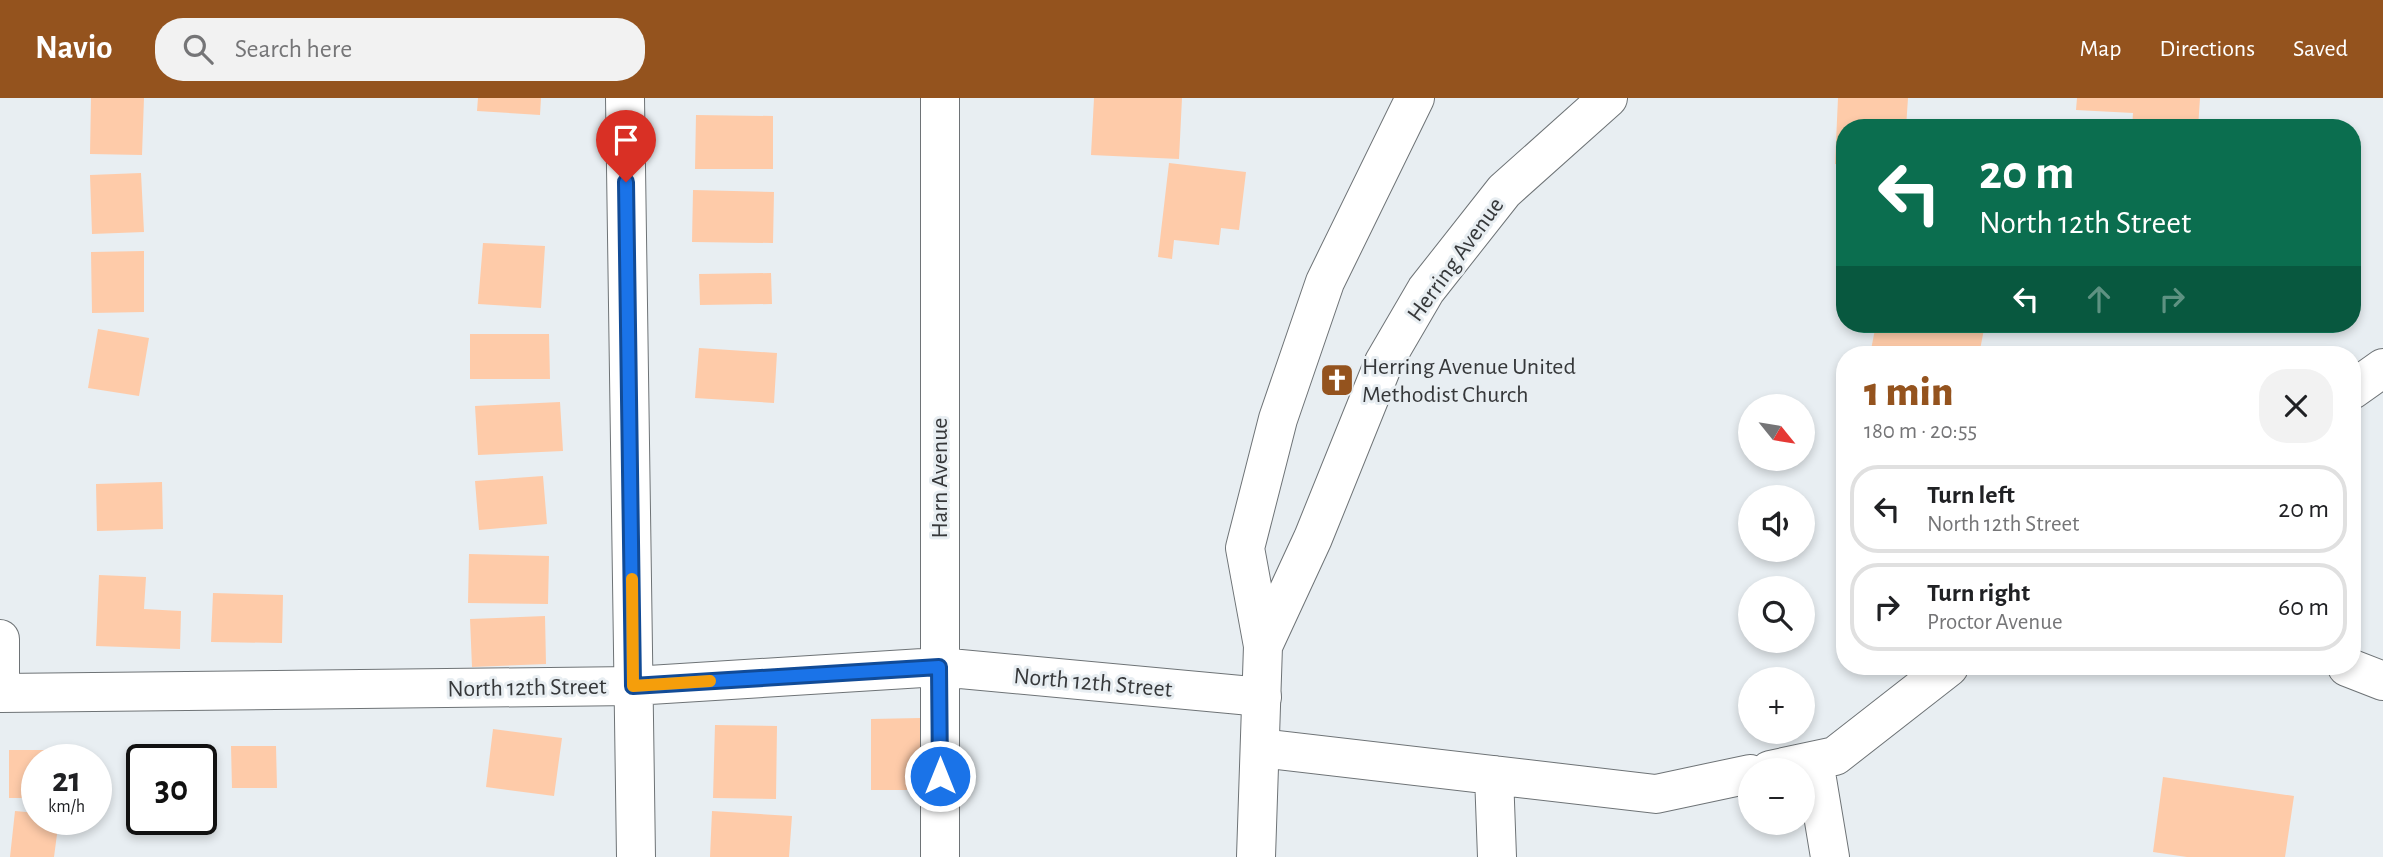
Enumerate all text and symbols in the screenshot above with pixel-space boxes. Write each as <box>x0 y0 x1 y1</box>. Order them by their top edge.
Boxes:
search box <box>155 18 645 81</box>
icon: search <box>179 30 217 68</box>
text: Navio <box>35 32 113 65</box>
text: Search here <box>235 36 352 62</box>
text: Map <box>2079 37 2121 61</box>
text: Directions <box>2159 37 2255 61</box>
text: Saved <box>2293 37 2348 61</box>
pin <box>596 110 656 182</box>
icon: arrive <box>607 121 645 159</box>
icon: left <box>1864 147 1955 238</box>
text: 20 m <box>1979 149 2075 198</box>
street label: Herring Avenue <box>1403 193 1509 326</box>
text: North 12th Street <box>1979 207 2191 239</box>
icon: left <box>2007 280 2045 318</box>
icon: ahead <box>2080 280 2118 318</box>
icon: right <box>2153 280 2191 318</box>
place label: Herring Avenue United Methodist Church <box>1362 355 1576 407</box>
church icon: Herring Avenue United Methodist Church <box>1318 361 1356 399</box>
button: close <box>2259 369 2333 443</box>
text: 1 min <box>1864 371 1953 413</box>
north arrow <box>1738 394 1815 471</box>
map controls <box>1738 394 1815 835</box>
street label: Harn Avenue <box>928 418 952 538</box>
text: 180 m · 20:55 <box>1864 420 1977 443</box>
text: Turn left <box>1927 482 2015 508</box>
button: sound <box>1738 485 1815 562</box>
icon: left <box>1868 490 1906 528</box>
text: 20 m <box>2278 496 2329 522</box>
text: North 12th Street <box>1927 513 2079 536</box>
button: search <box>1738 576 1815 653</box>
text: Turn right <box>1927 580 2030 606</box>
icon: right <box>1868 588 1906 626</box>
text: 60 m <box>2278 594 2329 620</box>
text: Proctor Avenue <box>1927 611 2063 634</box>
street label: North 12th Street <box>1013 664 1174 702</box>
button: + <box>1738 667 1815 744</box>
street label: North 12th Street <box>447 675 607 701</box>
position arrow <box>903 739 977 813</box>
speed limit sign: 30 <box>126 744 217 835</box>
button: − <box>1738 758 1815 835</box>
text: 21 <box>52 763 81 798</box>
text: km/h <box>48 798 85 816</box>

